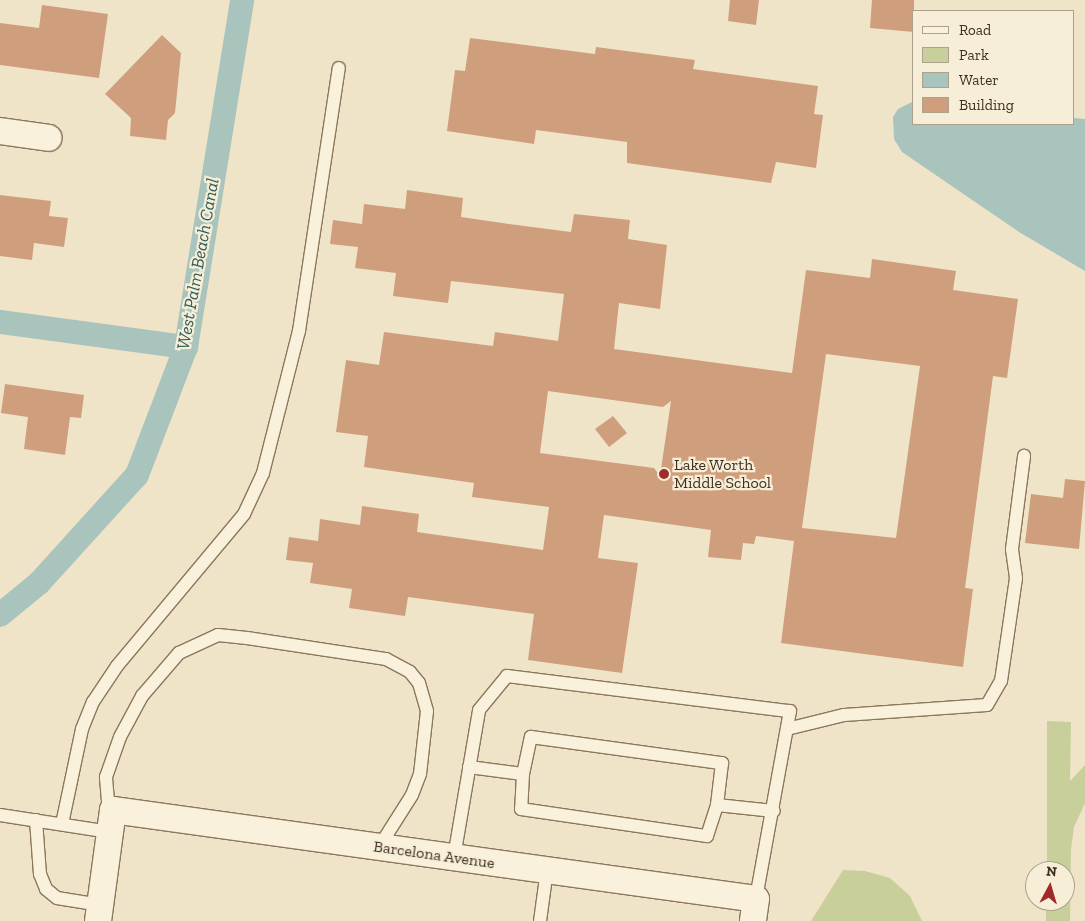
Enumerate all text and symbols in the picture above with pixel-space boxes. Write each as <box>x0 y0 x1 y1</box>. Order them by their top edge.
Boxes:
legend <box>912 10 1075 125</box>
text: Road <box>959 21 991 39</box>
text: Park <box>959 46 989 64</box>
text: Water <box>959 71 999 89</box>
text: Building <box>959 96 1014 114</box>
water label: West Palm Beach Canal <box>172 176 224 352</box>
place label: Lake Worth Middle School <box>674 455 771 493</box>
marker: Lake Worth Middle School <box>658 468 670 480</box>
street label: Barcelona Avenue <box>372 837 496 873</box>
north arrow <box>1025 861 1075 911</box>
text: N <box>1045 863 1058 881</box>

